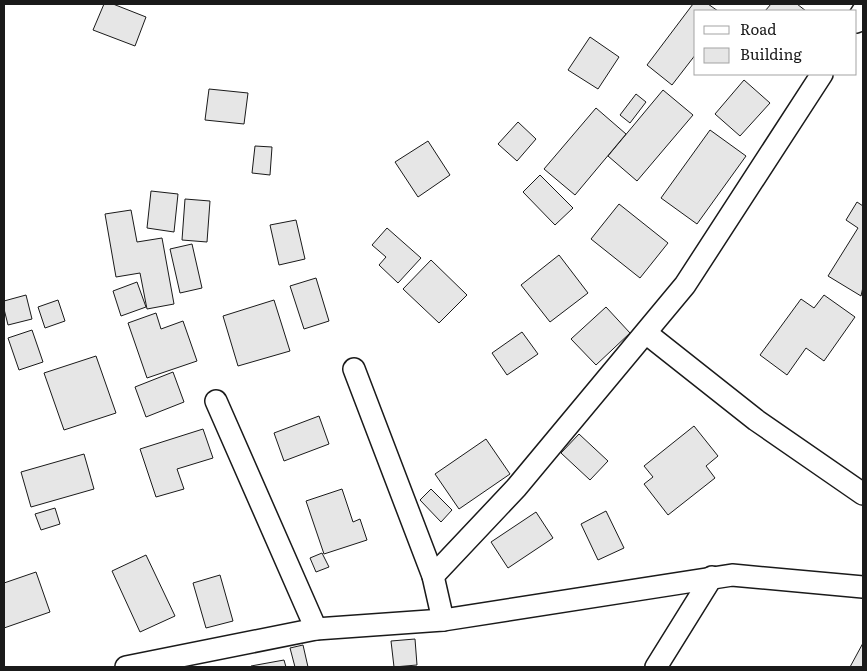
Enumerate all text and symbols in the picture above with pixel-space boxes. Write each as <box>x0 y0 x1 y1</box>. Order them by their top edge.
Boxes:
legend <box>694 10 857 75</box>
text: Road <box>740 17 776 40</box>
text: Building <box>740 42 802 65</box>

